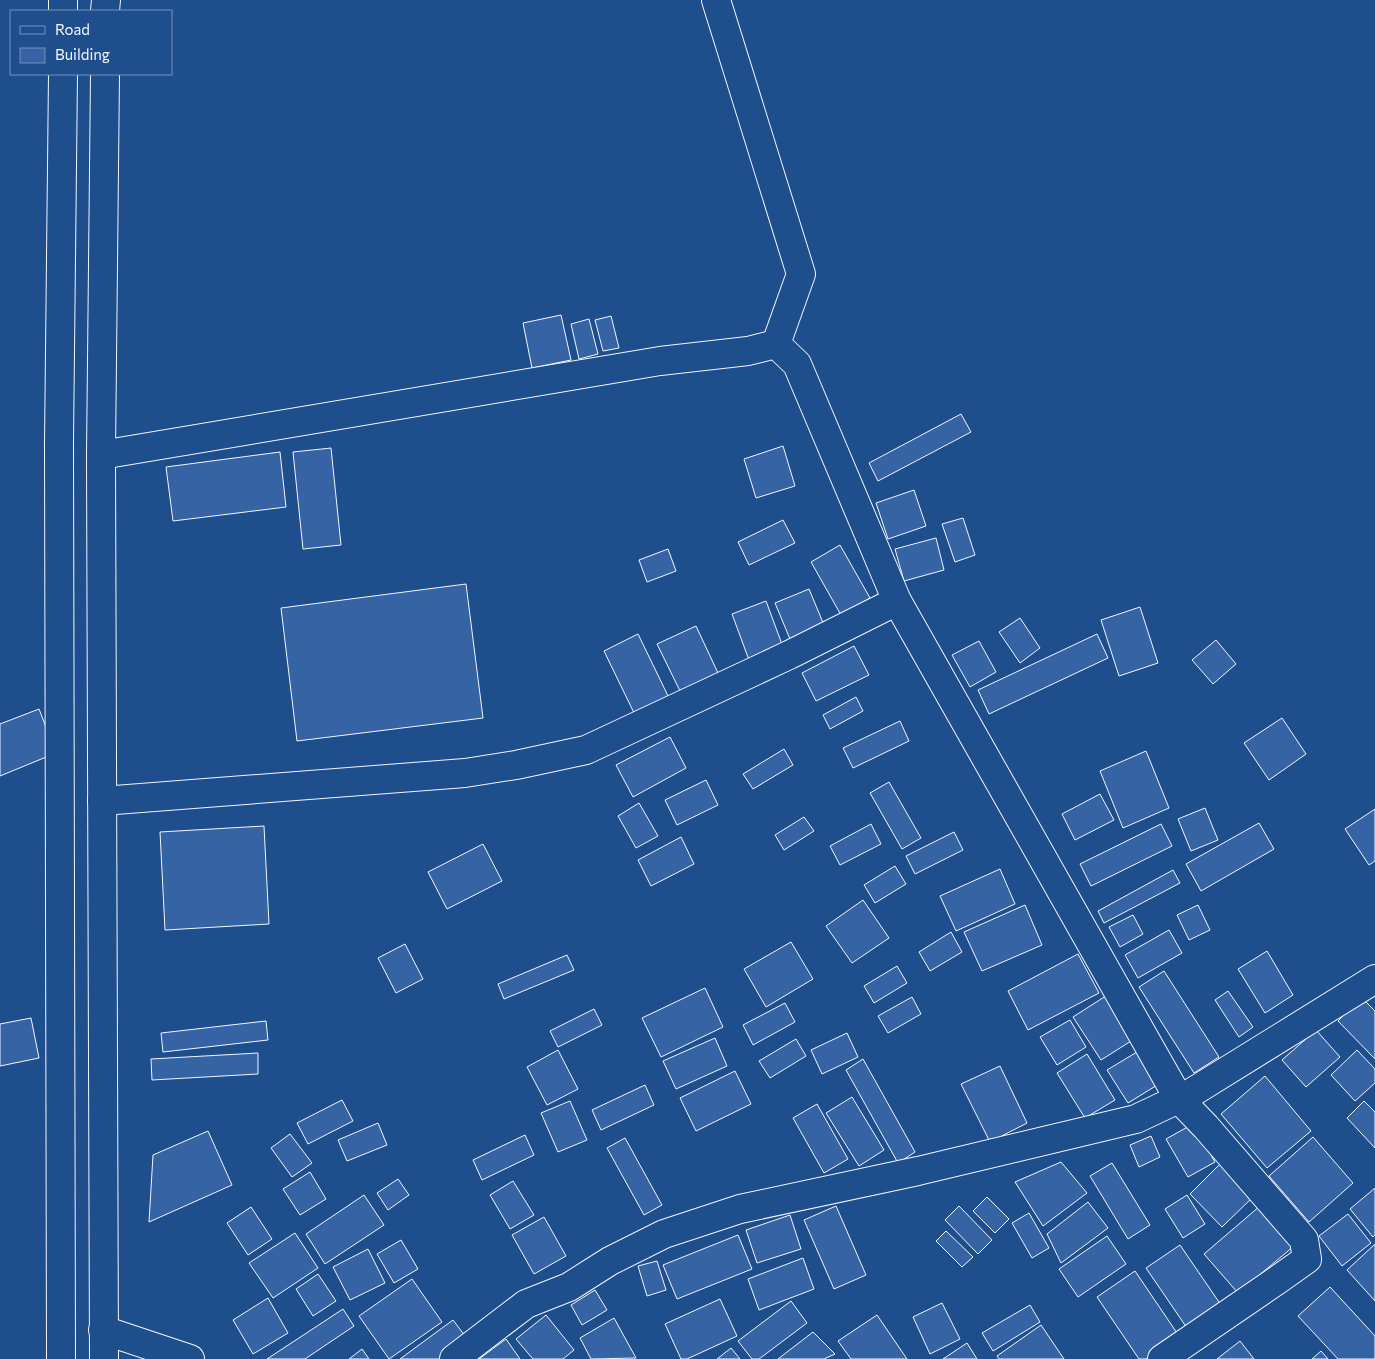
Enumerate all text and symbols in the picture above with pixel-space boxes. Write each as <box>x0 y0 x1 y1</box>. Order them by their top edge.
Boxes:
legend <box>10 10 172 75</box>
text: Road <box>55 20 90 38</box>
text: Building <box>55 45 110 63</box>

